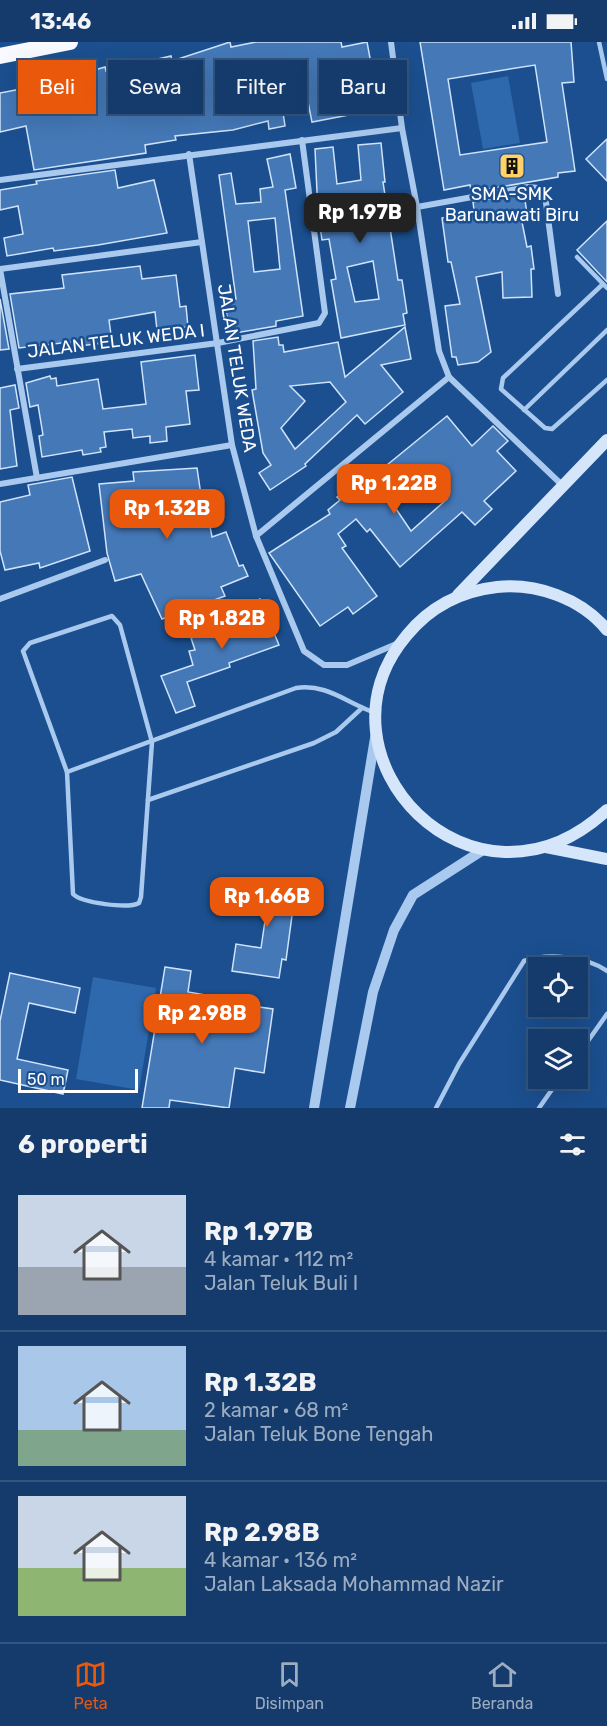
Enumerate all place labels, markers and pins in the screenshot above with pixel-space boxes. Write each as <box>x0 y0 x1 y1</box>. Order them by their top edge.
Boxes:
building icon: SMA-SMK Barunawati Biru <box>497 151 527 181</box>
place label: SMA-SMK Barunawati Biru <box>445 183 579 226</box>
pin: Rp 1.97B <box>298 193 422 244</box>
pin: Rp 1.22B <box>332 464 456 515</box>
pin: Rp 1.32B <box>105 489 229 540</box>
pin: Rp 1.82B <box>160 599 284 650</box>
pin: Rp 1.66B <box>205 877 329 928</box>
pin: Rp 2.98B <box>140 994 264 1045</box>

